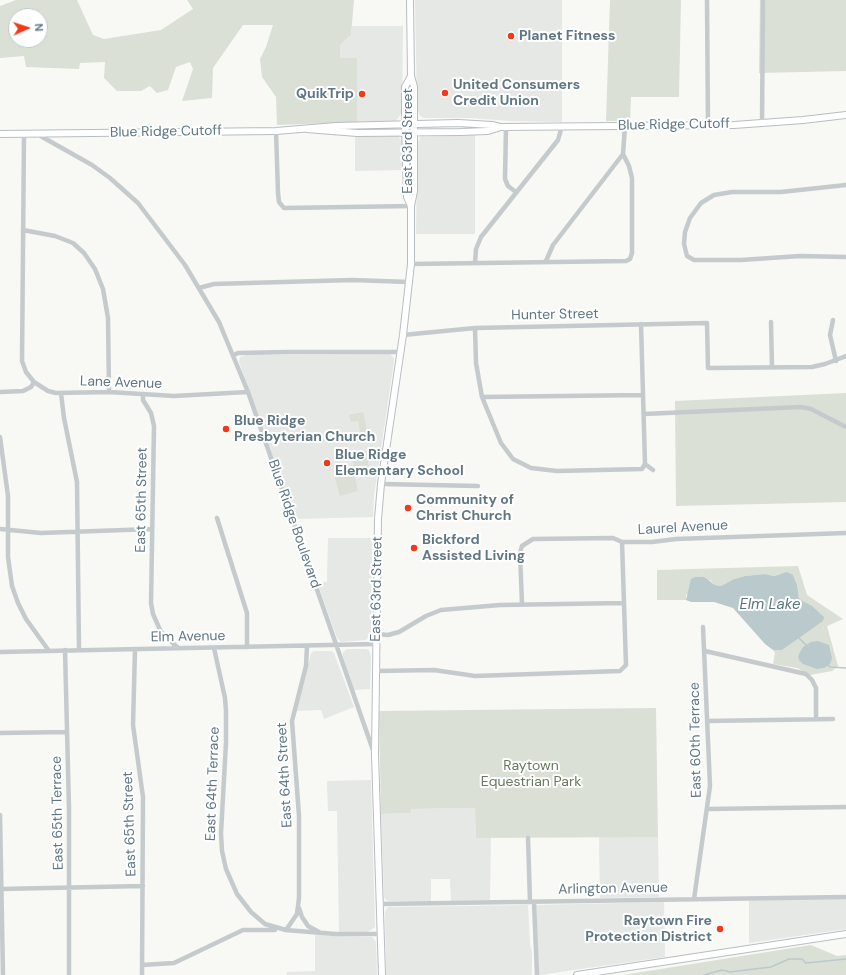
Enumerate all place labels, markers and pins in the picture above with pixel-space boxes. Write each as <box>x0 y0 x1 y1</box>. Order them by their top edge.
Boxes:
place label: Planet Fitness <box>519 28 616 44</box>
marker: Planet Fitness <box>506 31 516 41</box>
place label: United Consumers Credit Union <box>453 77 580 110</box>
place label: QuikTrip <box>296 86 354 102</box>
marker: United Consumers Credit Union <box>440 88 450 98</box>
marker: QuikTrip <box>357 89 367 99</box>
place label: Blue Ridge Presbyterian Church <box>234 413 375 446</box>
marker: Blue Ridge Presbyterian Church <box>221 424 231 434</box>
place label: Blue Ridge Elementary School <box>335 447 464 480</box>
marker: Blue Ridge Elementary School <box>322 458 332 468</box>
place label: Community of Christ Church <box>416 492 514 524</box>
marker: Community of Christ Church <box>403 503 413 513</box>
place label: Bickford Assisted Living <box>422 532 525 564</box>
marker: Bickford Assisted Living <box>409 543 419 553</box>
place label: Raytown Fire Protection District <box>585 913 712 946</box>
marker: Raytown Fire Protection District <box>715 924 725 934</box>

